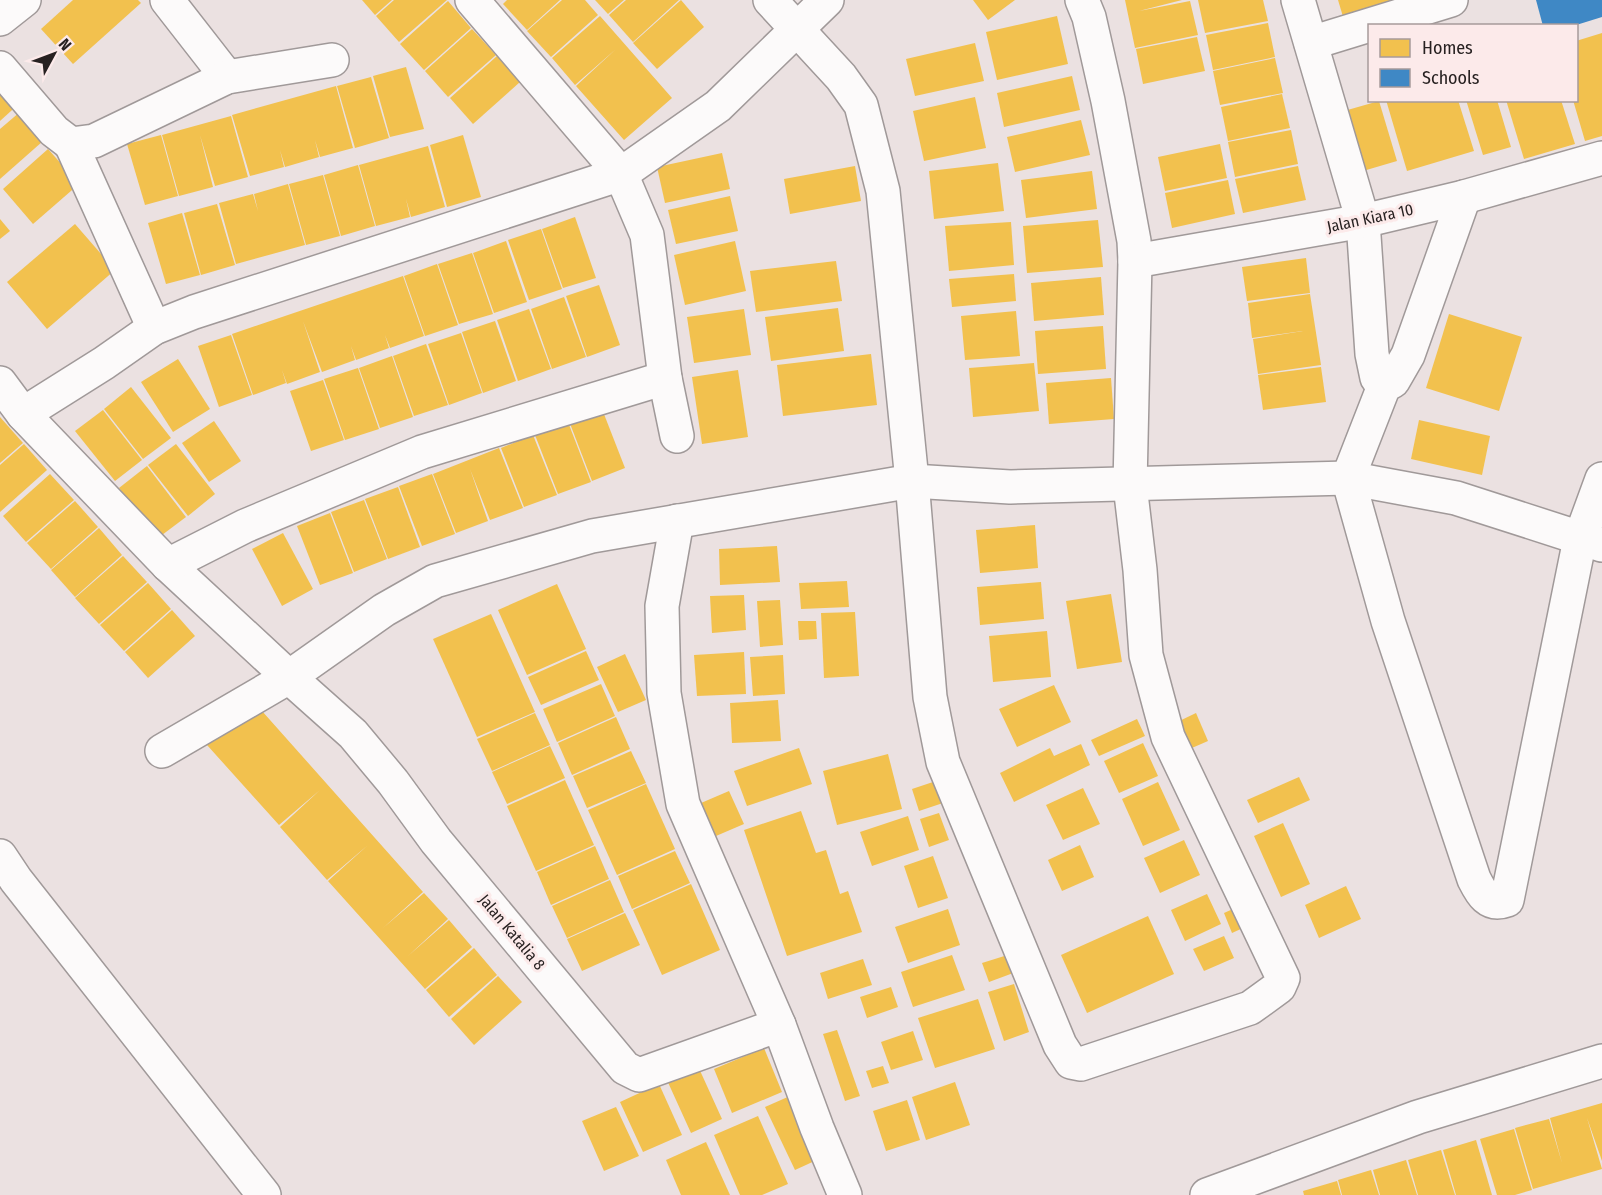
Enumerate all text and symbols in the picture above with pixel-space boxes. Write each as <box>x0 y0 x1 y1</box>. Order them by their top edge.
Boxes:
north arrow <box>24 24 84 84</box>
legend <box>1368 24 1578 102</box>
text: N <box>55 35 75 54</box>
text: Homes <box>1422 37 1473 59</box>
text: Schools <box>1422 67 1480 89</box>
street label: Jalan Kiara 10 <box>1325 200 1415 236</box>
street label: Jalan Katalia 8 <box>475 890 549 974</box>

